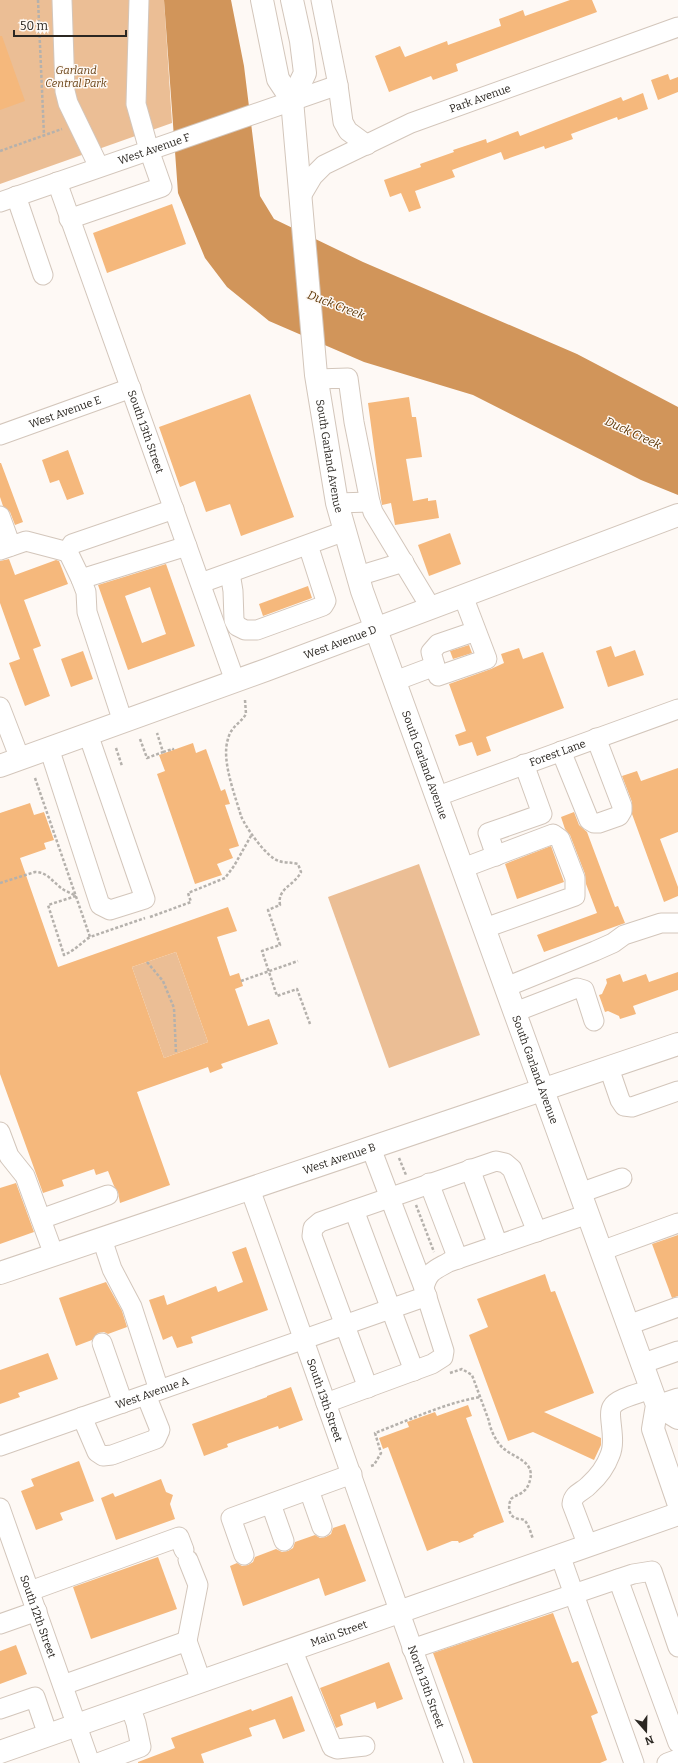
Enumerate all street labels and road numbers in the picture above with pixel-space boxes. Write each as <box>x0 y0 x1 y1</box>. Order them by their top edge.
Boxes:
street label: Park Avenue <box>448 81 512 115</box>
street label: West Avenue F <box>116 130 192 167</box>
street label: South 13th Street <box>125 388 167 475</box>
street label: West Avenue E <box>27 393 103 431</box>
street label: South Garland Avenue <box>314 398 346 514</box>
street label: West Avenue D <box>302 622 378 662</box>
street label: South Garland Avenue <box>399 709 451 821</box>
street label: Forest Lane <box>527 737 587 769</box>
street label: South Garland Avenue <box>510 1013 561 1126</box>
street label: West Avenue B <box>301 1140 377 1177</box>
street label: South 13th Street <box>304 1357 346 1443</box>
street label: West Avenue A <box>114 1374 190 1411</box>
street label: South 12th Street <box>18 1573 59 1660</box>
street label: Main Street <box>309 1617 369 1649</box>
street label: North 13th Street <box>405 1643 447 1730</box>

